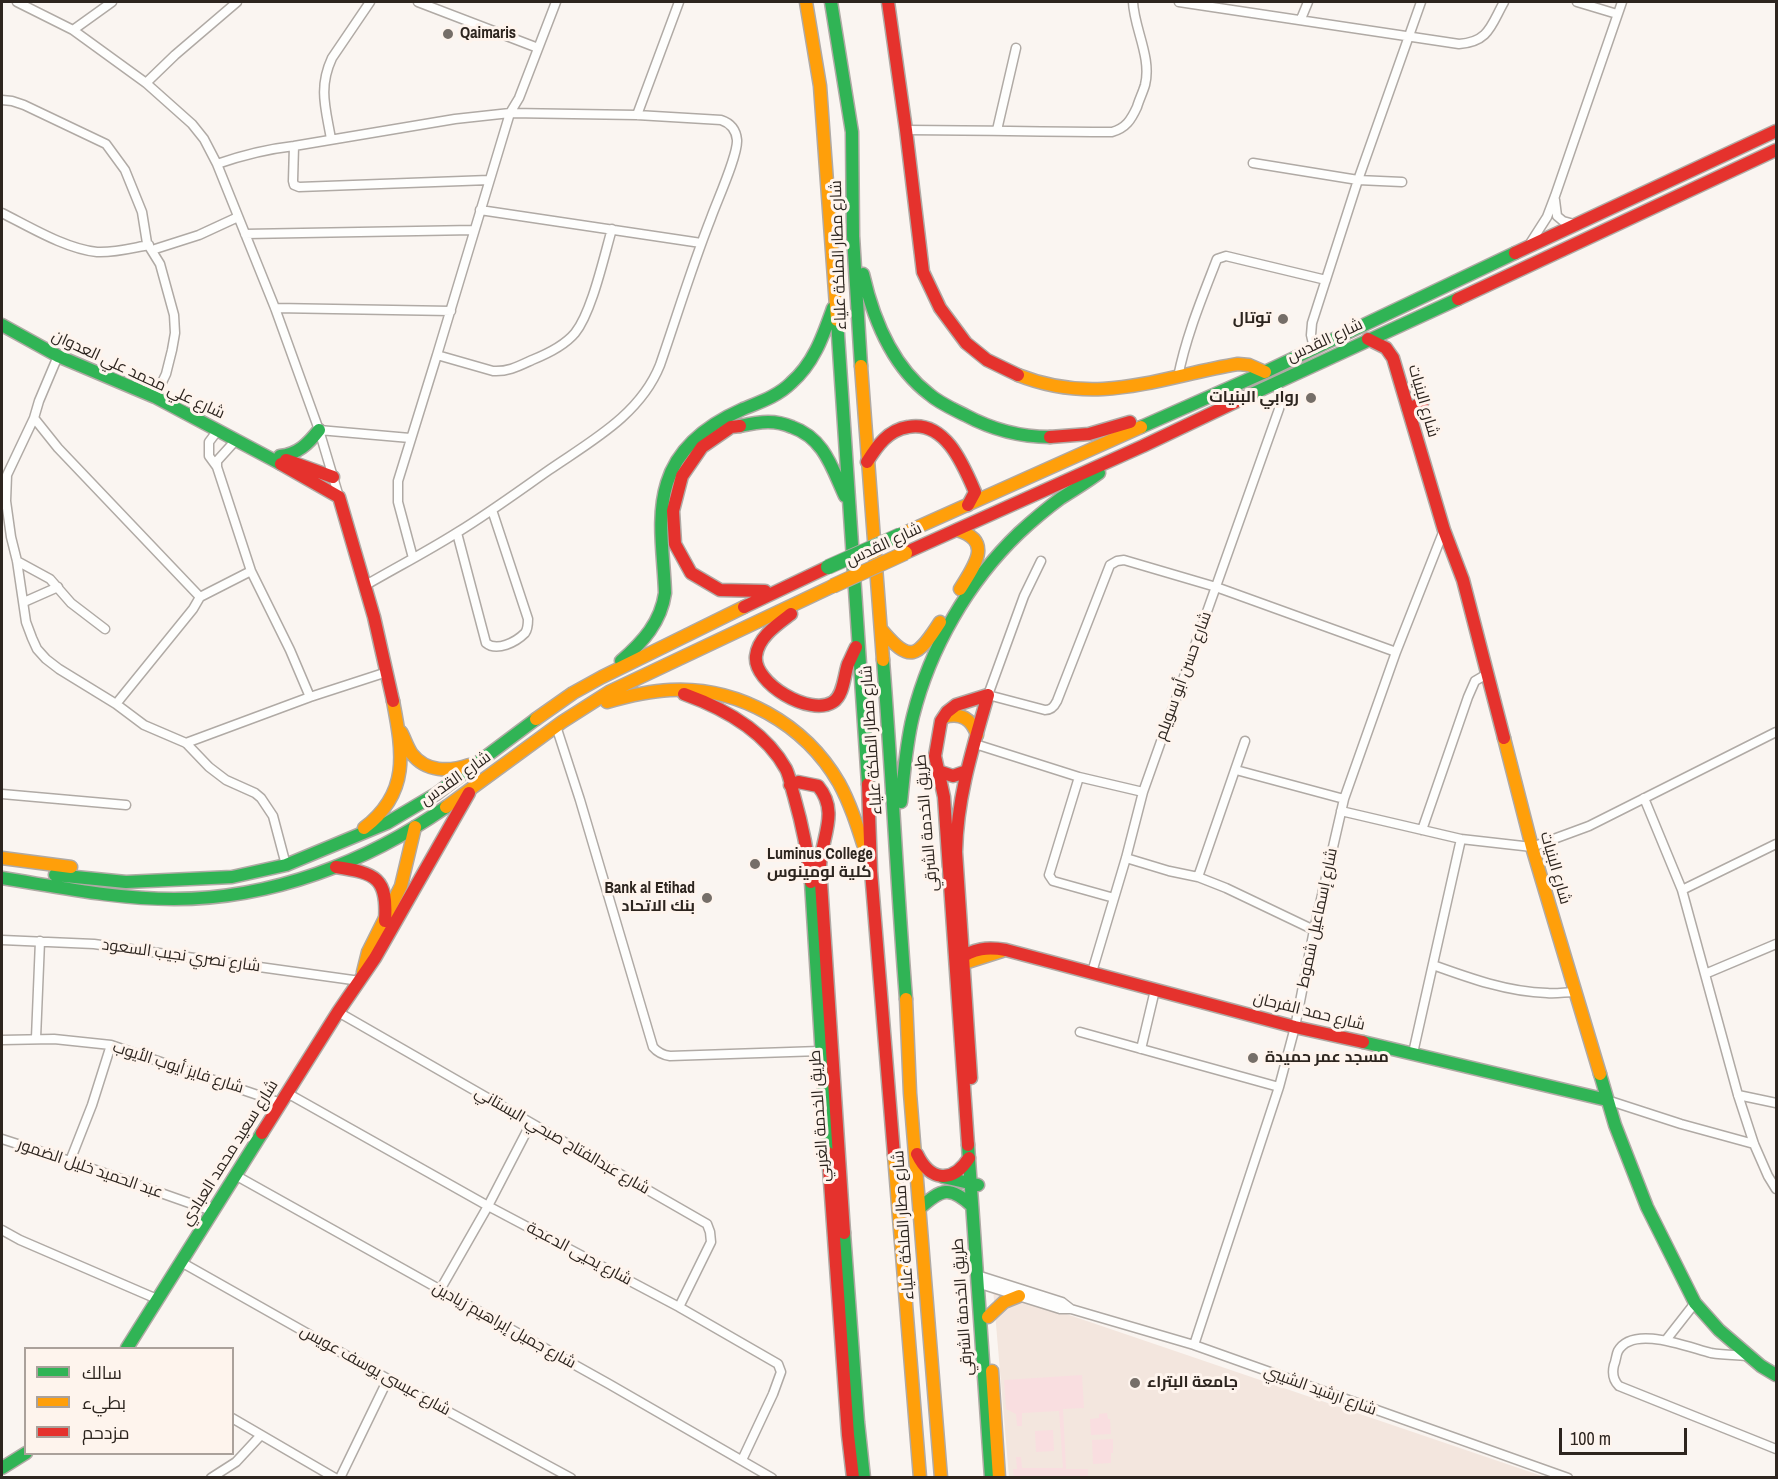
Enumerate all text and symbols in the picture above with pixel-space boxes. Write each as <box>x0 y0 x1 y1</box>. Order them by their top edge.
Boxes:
place label: Qaimaris <box>460 24 516 44</box>
marker: Qaimaris <box>441 27 455 41</box>
street label: شارع مطار الملكة علياء <box>827 180 851 330</box>
place label: توتال <box>1233 309 1271 329</box>
marker: توتال <box>1276 312 1290 326</box>
street label: شارع القدس <box>1284 315 1366 367</box>
street label: شارع علي محمد علي العدوان <box>48 326 228 424</box>
street label: شارع البنيات <box>1403 362 1443 440</box>
place label: روابي البنيات <box>1209 388 1299 408</box>
marker: روابي البنيات <box>1304 391 1318 405</box>
street label: شارع القدس <box>843 519 925 571</box>
street label: شارع حسن أبو سويلم <box>1152 609 1216 743</box>
street label: شارع مطار الملكة علياء <box>857 665 887 815</box>
street label: شارع القدس <box>417 748 495 810</box>
street label: طريق الخدمة الشرقي <box>911 753 943 893</box>
street label: شارع البنيات <box>1535 829 1575 907</box>
place label: Luminus College كلية لومينوس <box>767 845 873 883</box>
street label: شارع إسماعيل شموط <box>1294 846 1342 990</box>
marker: Luminus College كلية لومينوس <box>748 857 762 871</box>
place label: Bank al Etihad بنك الاتحاد <box>605 879 695 917</box>
marker: Bank al Etihad بنك الاتحاد <box>700 891 714 905</box>
street label: شارع نصري نجيب السعود <box>101 935 261 977</box>
street label: شارع حمد الفرحان <box>1251 989 1367 1035</box>
street label: شارع فايز أيوب الأيوب <box>110 1038 246 1098</box>
place label: مسجد عمر حميدة <box>1265 1048 1389 1068</box>
street label: طريق الخدمة الغربي <box>806 1049 834 1183</box>
marker: مسجد عمر حميدة <box>1246 1051 1260 1065</box>
street label: شارع سعيد محمد العبادي <box>177 1077 283 1229</box>
street label: شارع عبدالفتاح صبحي البستاني <box>471 1083 653 1199</box>
street label: عبد الحميد خليل الضمور <box>15 1135 165 1203</box>
street label: شارع مطار الملكة علياء <box>889 1150 919 1300</box>
street label: شارع يحيى الدعجة <box>523 1218 635 1290</box>
street label: طريق الخدمة الشرقي <box>949 1238 977 1376</box>
street label: شارع جميل إبراهيم زيادين <box>429 1279 579 1373</box>
street label: شارع عيسى يوسف عويس <box>296 1322 454 1420</box>
legend <box>24 1347 234 1455</box>
text: سالك <box>82 1360 122 1385</box>
street label: شارع ارشيد الشيبي <box>1261 1362 1379 1420</box>
place label: جامعة البتراء <box>1147 1373 1238 1393</box>
marker: جامعة البتراء <box>1128 1376 1142 1390</box>
text: بطيء <box>82 1390 126 1415</box>
scale bar <box>1562 1416 1690 1454</box>
text: مزدحم <box>82 1420 130 1445</box>
text: 100 m <box>1570 1426 1611 1451</box>

